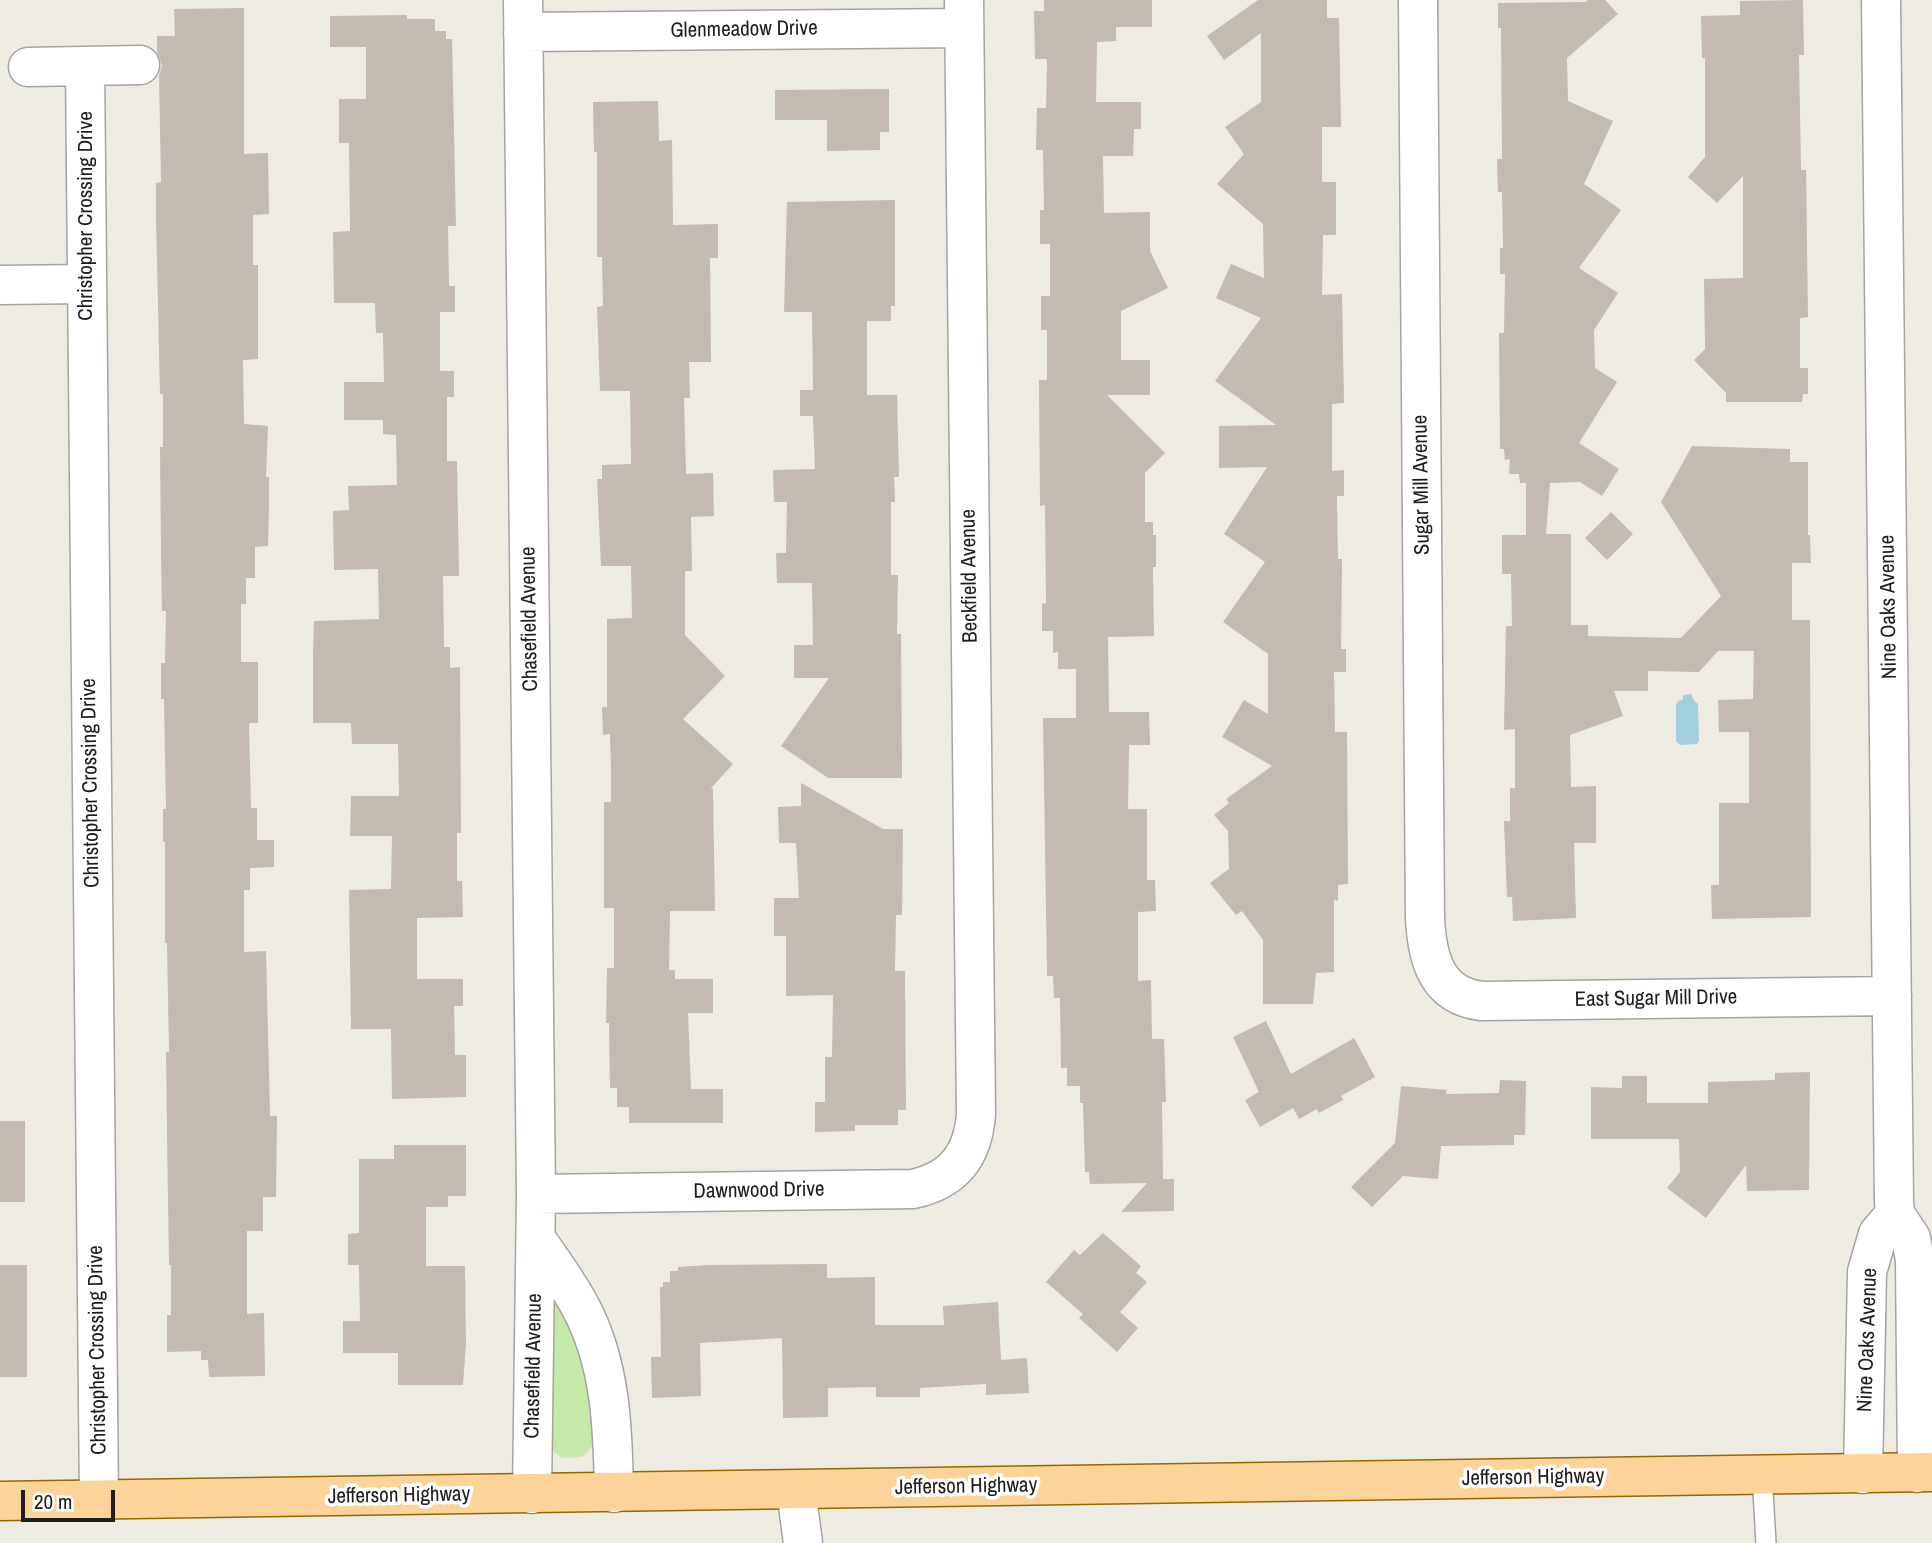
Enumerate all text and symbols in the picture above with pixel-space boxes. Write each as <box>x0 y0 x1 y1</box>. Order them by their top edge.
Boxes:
street label: Glenmeadow Drive <box>670 16 818 44</box>
street label: Christopher Crossing Drive <box>73 111 99 321</box>
street label: Sugar Mill Avenue <box>1408 415 1436 555</box>
street label: Beckfield Avenue <box>956 509 984 643</box>
street label: Nine Oaks Avenue <box>1875 535 1903 679</box>
street label: Chasefield Avenue <box>516 546 544 692</box>
street label: Christopher Crossing Drive <box>77 678 105 888</box>
street label: East Sugar Mill Drive <box>1574 985 1738 1013</box>
street label: Dawnwood Drive <box>693 1177 825 1205</box>
street label: Christopher Crossing Drive <box>84 1245 112 1455</box>
street label: Nine Oaks Avenue <box>1853 1267 1883 1413</box>
street label: Chasefield Avenue <box>520 1293 548 1439</box>
street label: Jefferson Highway <box>1462 1464 1604 1492</box>
street label: Jefferson Highway <box>895 1473 1037 1501</box>
scale bar <box>24 1476 119 1520</box>
street label: Jefferson Highway <box>328 1482 470 1510</box>
text: 20 m <box>34 1487 72 1516</box>

